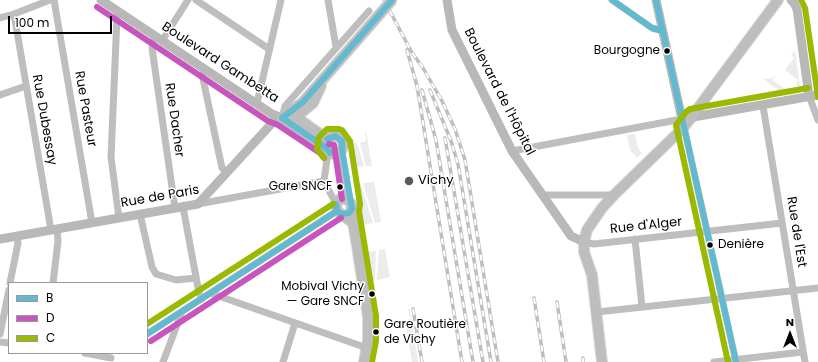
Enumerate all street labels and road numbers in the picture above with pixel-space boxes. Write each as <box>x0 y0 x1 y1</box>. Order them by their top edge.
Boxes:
street label: Boulevard Gambetta <box>159 19 281 107</box>
street label: Boulevard de l'Hôpital <box>460 26 538 158</box>
street label: Rue Pasteur <box>71 70 99 148</box>
street label: Rue Dubessay <box>28 73 60 167</box>
street label: Rue Dacher <box>161 82 187 158</box>
street label: Rue de Paris <box>120 182 200 212</box>
street label: Rue de l'Est <box>783 195 809 269</box>
street label: Rue d'Alger <box>609 214 683 238</box>

